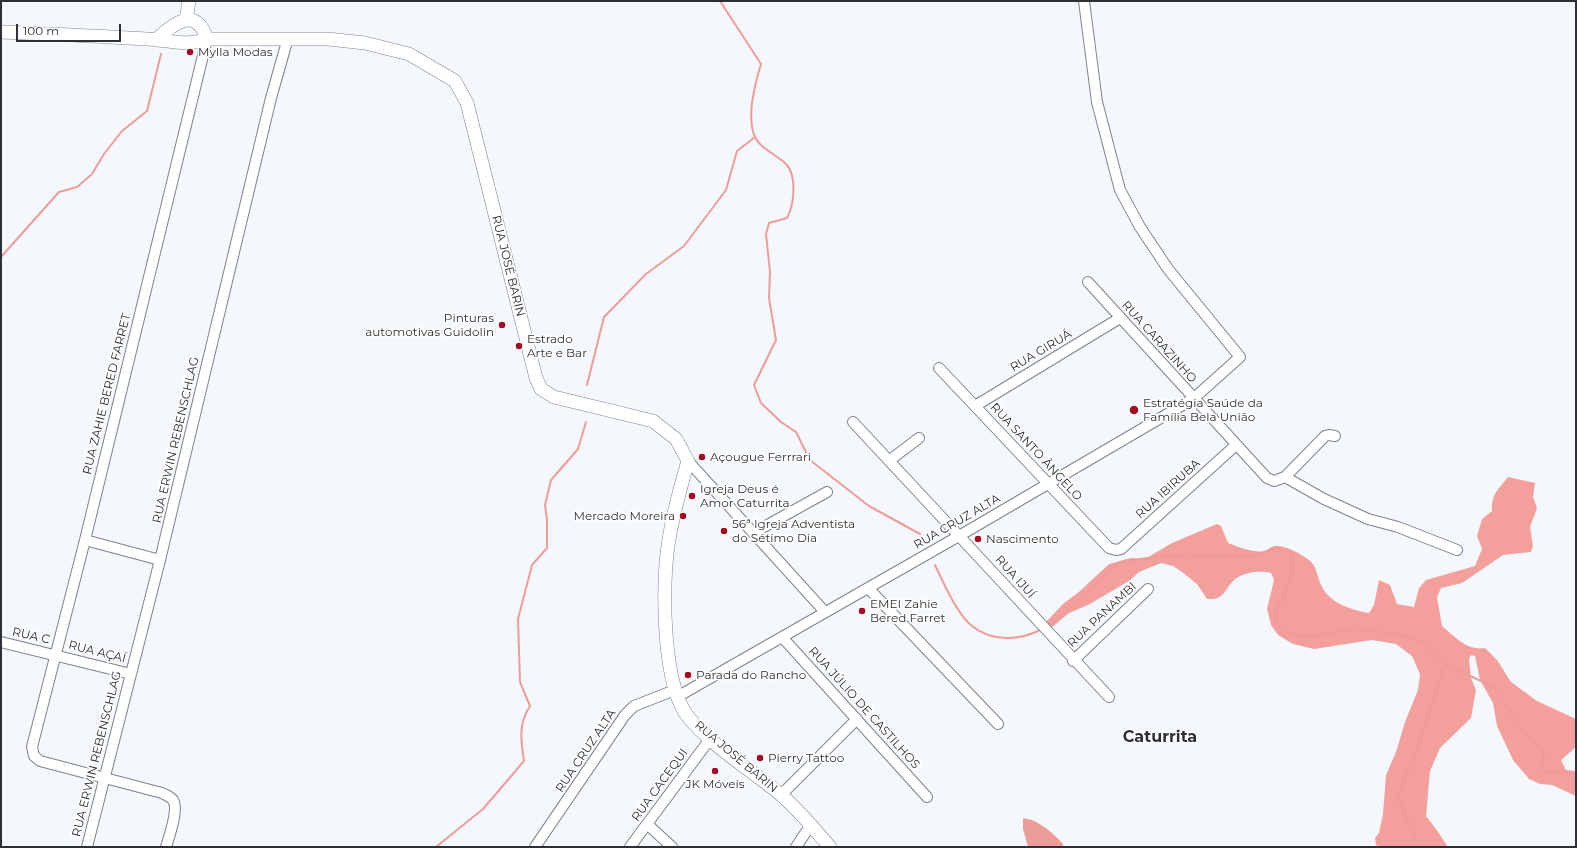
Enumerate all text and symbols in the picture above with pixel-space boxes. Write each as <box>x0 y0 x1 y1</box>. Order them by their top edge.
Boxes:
scale bar <box>18 16 123 42</box>
text: 100 m <box>23 23 59 38</box>
place label: Mylla Modas <box>198 45 273 59</box>
marker: Mylla Modas <box>185 47 195 57</box>
street label: RUA JOSÉ BARIN <box>488 214 528 318</box>
street label: RUA CARAZINHO <box>1119 298 1199 386</box>
place label: Pinturas automotivas Guidolin <box>365 311 494 339</box>
street label: RUA ZAHIE BERED FARRET <box>80 312 134 476</box>
marker: Pinturas automotivas Guidolin <box>497 320 507 330</box>
street label: RUA GIRUÁ <box>1008 327 1074 375</box>
place label: Estrado Arte e Bar <box>527 332 587 360</box>
marker: Estrado Arte e Bar <box>514 341 524 351</box>
street label: RUA ERWIN REBENSCHLAG <box>150 355 202 525</box>
place label: Estratégia Saúde da Família Bela União <box>1143 396 1263 424</box>
street label: RUA SANTO ÂNGELO <box>987 400 1085 504</box>
marker: Estratégia Saúde da Família Bela União <box>1128 404 1140 416</box>
place label: Açougue Ferrrari <box>710 450 811 464</box>
marker: Açougue Ferrrari <box>697 452 707 462</box>
street label: RUA IBIRUBA <box>1133 456 1203 522</box>
place label: Igreja Deus é Amor Caturrita <box>700 482 790 510</box>
marker: Igreja Deus é Amor Caturrita <box>687 491 697 501</box>
street label: RUA CRUZ ALTA <box>911 491 1003 553</box>
place label: Mercado Moreira <box>573 509 675 523</box>
marker: Mercado Moreira <box>678 511 688 521</box>
place label: 56ª Igreja Adventista do Sétimo Dia <box>732 517 855 545</box>
marker: 56ª Igreja Adventista do Sétimo Dia <box>719 526 729 536</box>
place label: Nascimento <box>986 532 1059 546</box>
marker: Nascimento <box>973 534 983 544</box>
street label: RUA IJUÍ <box>992 553 1038 601</box>
street label: RUA PANAMBI <box>1065 579 1139 651</box>
place label: EMEI Zahie Bered Farret <box>870 597 945 625</box>
marker: EMEI Zahie Bered Farret <box>857 606 867 616</box>
street label: RUA C <box>11 625 51 647</box>
street label: RUA AÇAÍ <box>67 638 127 666</box>
street label: RUA JÚLIO DE CASTILHOS <box>805 644 923 772</box>
place label: Parada do Rancho <box>696 668 806 682</box>
street label: RUA ERWIN REBENSCHLAG <box>69 670 125 838</box>
marker: Parada do Rancho <box>683 670 693 680</box>
street label: RUA CRUZ ALTA <box>553 707 619 795</box>
street label: RUA JOSÉ BARIN <box>692 718 780 796</box>
district label: Caturrita <box>1123 727 1197 747</box>
street label: RUA CACEQUI <box>629 746 691 824</box>
place label: Pierry Tattoo <box>768 751 844 765</box>
marker: Pierry Tattoo <box>755 753 765 763</box>
marker: JK Móveis <box>710 766 720 776</box>
place label: JK Móveis <box>685 777 745 791</box>

